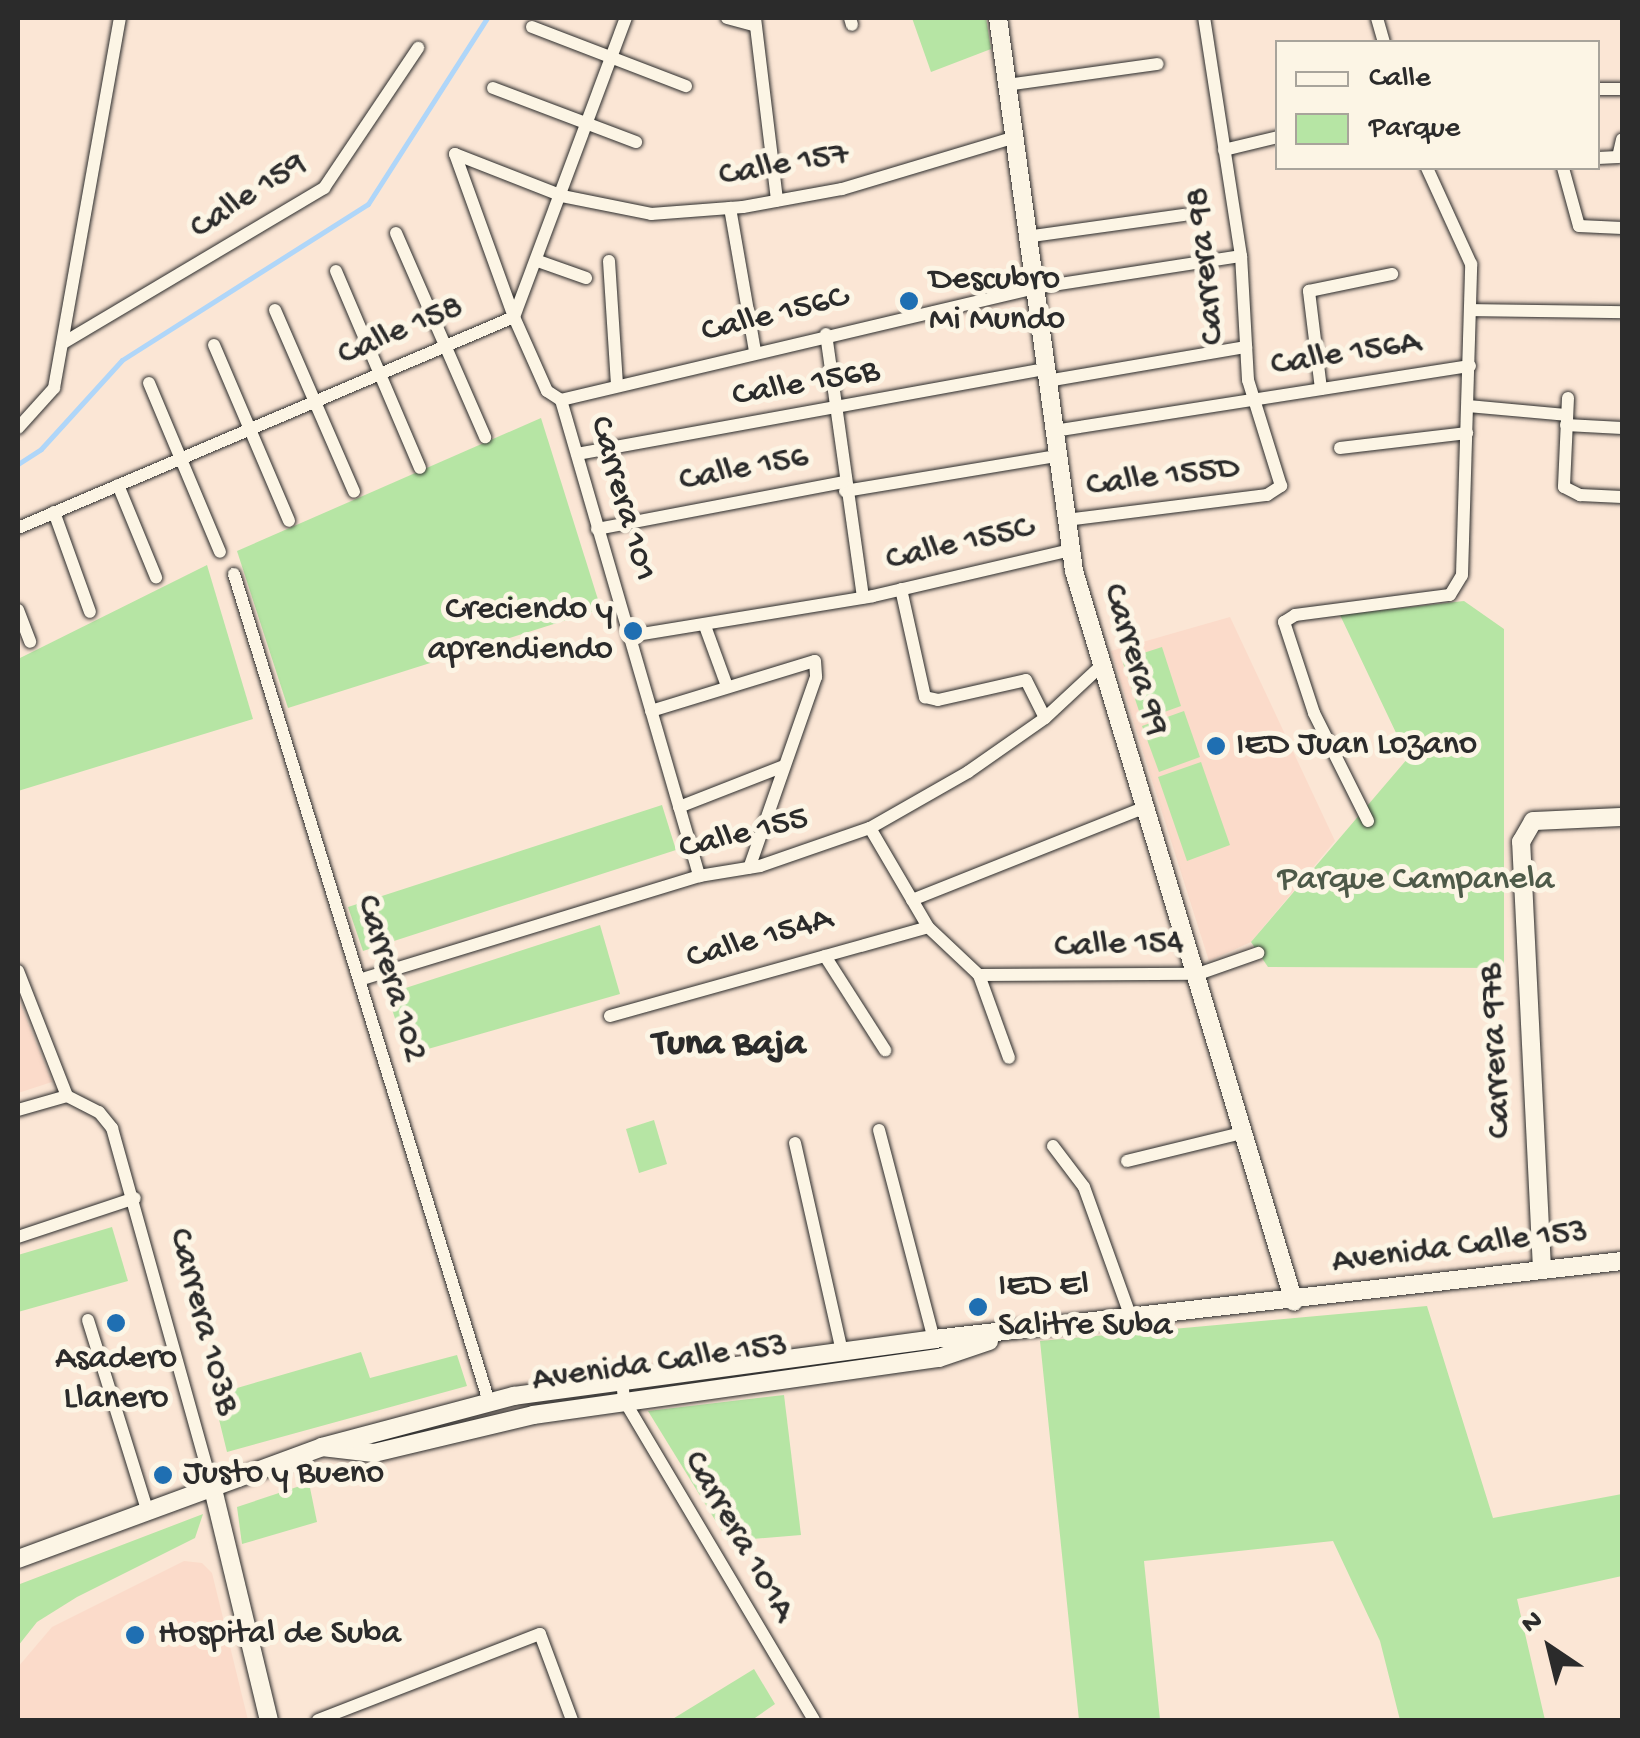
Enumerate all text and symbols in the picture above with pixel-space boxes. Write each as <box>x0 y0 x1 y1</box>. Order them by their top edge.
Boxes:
legend <box>1275 40 1600 170</box>
text: Calle <box>1369 62 1431 97</box>
text: Parque <box>1369 112 1460 147</box>
street label: Calle 157 <box>716 134 852 198</box>
street label: Calle 159 <box>183 144 315 250</box>
street label: Carrera 98 <box>1178 185 1236 347</box>
place label: Descubro Mi Mundo <box>929 260 1065 342</box>
street label: Calle 156C <box>697 278 853 354</box>
street label: Calle 158 <box>332 287 470 377</box>
marker: Descubro Mi Mundo <box>898 290 920 312</box>
street label: Calle 156A <box>1268 322 1424 388</box>
street label: Calle 156B <box>729 351 883 419</box>
street label: Carrera 101 <box>577 412 665 586</box>
street label: Calle 156 <box>676 437 812 503</box>
street label: Calle 155D <box>1084 448 1242 508</box>
street label: Calle 155C <box>882 508 1038 582</box>
street label: Carrera 99 <box>1091 579 1177 741</box>
place label: Creciendo y aprendiendo <box>428 590 613 672</box>
marker: Creciendo y aprendiendo <box>622 620 644 642</box>
place label: IED Juan Lozano <box>1236 725 1477 767</box>
marker: IED Juan Lozano <box>1205 735 1227 757</box>
street label: Calle 155 <box>675 799 813 871</box>
park label: Parque Campanela <box>1278 860 1554 902</box>
street label: Carrera 102 <box>345 890 435 1068</box>
street label: Calle 154A <box>682 899 838 981</box>
street label: Calle 154 <box>1054 923 1184 969</box>
street label: Carrera 97B <box>1471 963 1523 1139</box>
district label: Tuna Baja <box>652 1023 806 1069</box>
street label: Avenida Calle 153 <box>1330 1211 1590 1285</box>
street label: Carrera 103B <box>157 1224 247 1420</box>
place label: IED El Salitre Suba <box>998 1266 1173 1348</box>
marker: IED El Salitre Suba <box>967 1296 989 1318</box>
marker: Asadero Llanero <box>105 1312 127 1334</box>
street label: Avenida Calle 153 <box>530 1325 790 1403</box>
place label: Asadero Llanero <box>55 1339 177 1421</box>
street label: Carrera 101A <box>672 1444 804 1630</box>
place label: Justo y Bueno <box>183 1454 384 1496</box>
marker: Justo y Bueno <box>152 1464 174 1486</box>
north arrow <box>1500 1598 1600 1698</box>
text: N <box>1516 1604 1549 1642</box>
place label: Hospital de Suba <box>158 1614 401 1656</box>
marker: Hospital de Suba <box>122 1622 148 1648</box>

